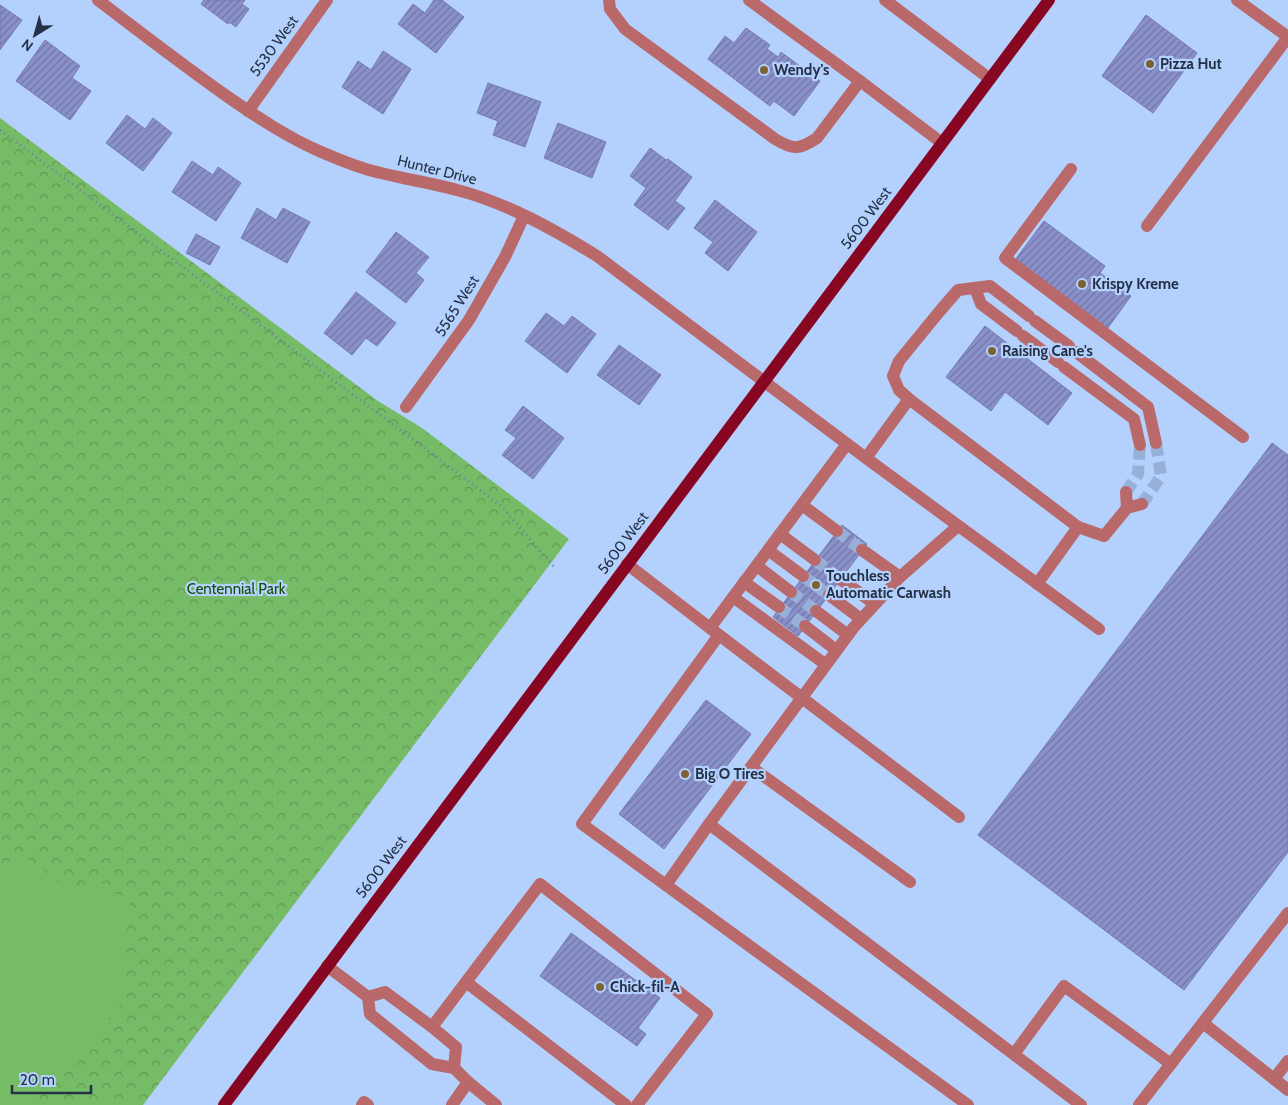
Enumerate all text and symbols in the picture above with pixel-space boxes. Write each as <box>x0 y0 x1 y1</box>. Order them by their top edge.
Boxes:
north arrow <box>10 10 60 60</box>
street label: 5530 West <box>246 12 302 80</box>
text: N <box>18 35 37 56</box>
place label: Pizza Hut <box>1160 55 1222 73</box>
marker: Pizza Hut <box>1144 58 1156 70</box>
place label: Wendy's <box>774 61 829 79</box>
marker: Wendy's <box>758 64 770 76</box>
street label: Hunter Drive <box>396 151 479 189</box>
street label: 5600 West <box>837 183 895 253</box>
street label: 5565 West <box>431 272 483 340</box>
place label: Krispy Kreme <box>1092 275 1179 293</box>
marker: Krispy Kreme <box>1076 278 1088 290</box>
place label: Raising Cane's <box>1002 342 1093 360</box>
marker: Raising Cane's <box>986 345 998 357</box>
street label: 5600 West <box>594 508 652 578</box>
place label: Touchless Automatic Carwash <box>826 567 951 602</box>
marker: Touchless Automatic Carwash <box>810 579 822 591</box>
park label: Centennial Park <box>187 580 286 598</box>
place label: Big O Tires <box>695 765 764 783</box>
marker: Big O Tires <box>679 768 691 780</box>
street label: 5600 West <box>352 832 410 902</box>
place label: Chick-fil-A <box>610 978 680 996</box>
marker: Chick-fil-A <box>594 981 606 993</box>
scale bar <box>12 1062 91 1094</box>
text: 20 m <box>20 1071 55 1089</box>

